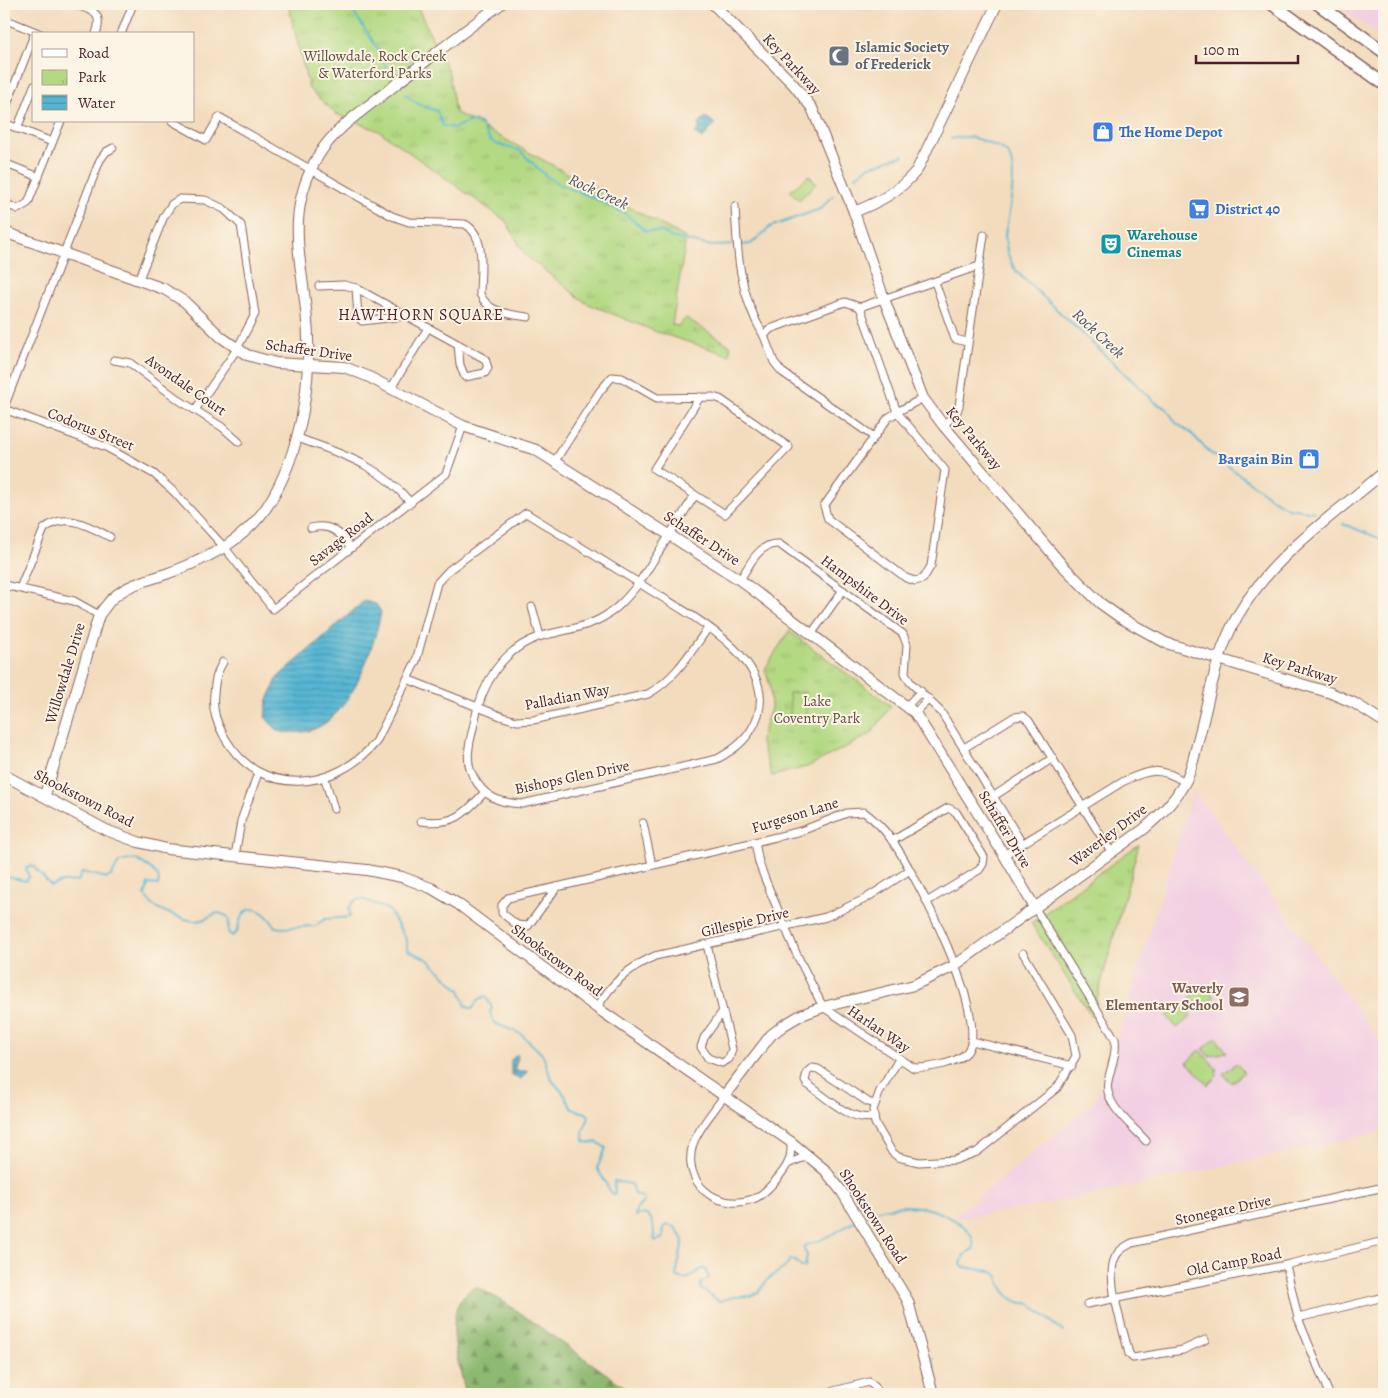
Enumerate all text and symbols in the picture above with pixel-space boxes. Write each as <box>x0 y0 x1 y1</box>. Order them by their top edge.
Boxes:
street label: Key Parkway <box>758 29 826 99</box>
legend <box>32 32 195 122</box>
scale bar <box>1196 32 1298 64</box>
place label: Islamic Society of Frederick <box>855 37 950 74</box>
text: 100 m <box>1203 40 1240 60</box>
text: Road <box>78 43 110 63</box>
mosque icon: Islamic Society of Frederick <box>827 44 851 68</box>
park label: Willowdale, Rock Creek & Waterford Parks <box>302 46 447 83</box>
text: Park <box>78 67 107 87</box>
text: Water <box>77 93 115 113</box>
shop icon: The Home Depot <box>1091 120 1115 144</box>
place label: The Home Depot <box>1119 122 1223 142</box>
water label: Rock Creek <box>565 168 632 215</box>
supermarket icon: District 40 <box>1187 197 1211 221</box>
place label: District 40 <box>1215 199 1280 219</box>
place label: Warehouse Cinemas <box>1126 225 1198 262</box>
theatre icon: Warehouse Cinemas <box>1099 232 1123 256</box>
district label: HAWTHORN SQUARE <box>338 304 504 326</box>
water label: Rock Creek <box>1067 304 1129 364</box>
street label: Schaffer Drive <box>264 334 354 366</box>
street label: Avondale Court <box>141 349 230 420</box>
street label: Key Parkway <box>942 402 1007 474</box>
street label: Codorus Street <box>45 403 137 455</box>
shop icon: Bargain Bin <box>1297 447 1321 471</box>
place label: Bargain Bin <box>1218 449 1294 469</box>
street label: Schaffer Drive <box>660 506 744 570</box>
street label: Savage Road <box>305 507 378 570</box>
street label: Hampshire Drive <box>817 550 913 630</box>
street label: Willowdale Drive <box>40 620 90 727</box>
street label: Key Parkway <box>1260 647 1340 689</box>
street label: Palladian Way <box>523 679 611 715</box>
park label: Lake Coventry Park <box>774 691 861 728</box>
street label: Bishops Glen Drive <box>513 755 631 799</box>
street label: Shookstown Road <box>31 764 138 832</box>
street label: Schaffer Drive <box>974 786 1036 872</box>
street label: Furgeson Lane <box>749 792 841 838</box>
street label: Waverley Drive <box>1064 799 1151 871</box>
street label: Gillespie Drive <box>699 902 791 942</box>
street label: Shookstown Road <box>507 919 607 1001</box>
place label: Waverly Elementary School <box>1105 978 1224 1015</box>
school or university icon: Waverly Elementary School <box>1227 985 1251 1009</box>
street label: Harlan Way <box>844 1001 915 1058</box>
street label: Shookstown Road <box>835 1165 912 1268</box>
street label: Stonegate Drive <box>1173 1190 1273 1230</box>
street label: Old Camp Road <box>1185 1243 1284 1281</box>

